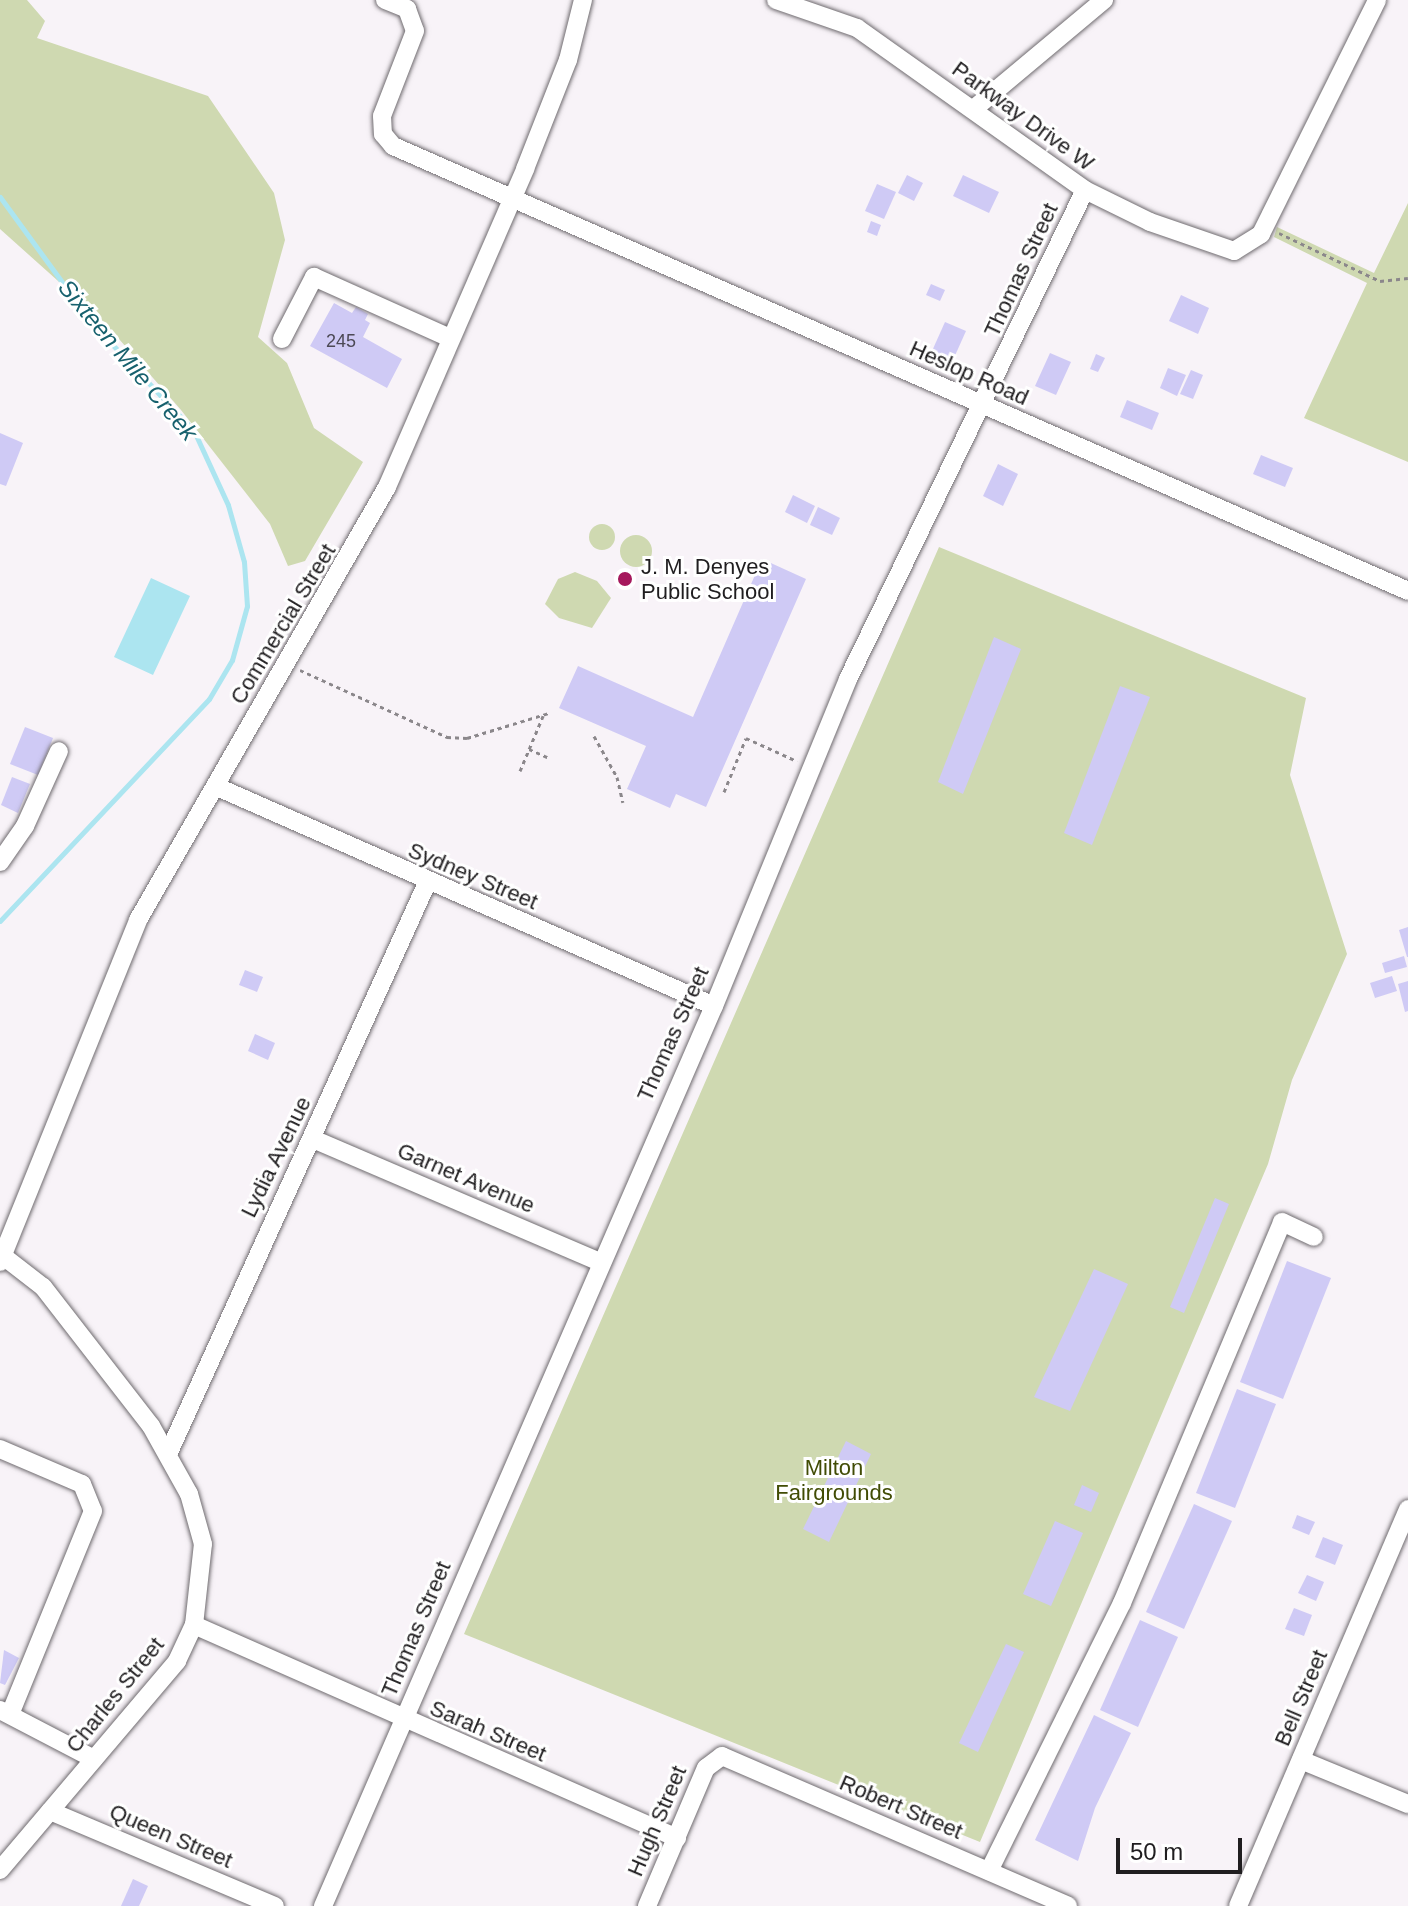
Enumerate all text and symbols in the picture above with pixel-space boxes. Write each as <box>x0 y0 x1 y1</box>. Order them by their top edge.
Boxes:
street label: Parkway Drive W <box>947 56 1099 176</box>
street label: Thomas Street <box>979 199 1063 341</box>
water label: Sixteen Mile Creek <box>52 274 204 446</box>
house number: 245 <box>326 330 356 352</box>
street label: Heslop Road <box>906 335 1032 411</box>
street label: Commercial Street <box>225 539 341 709</box>
place label: J. M. Denyes Public School <box>641 553 774 604</box>
marker: J. M. Denyes Public School <box>616 570 634 588</box>
street label: Sydney Street <box>404 837 542 915</box>
street label: Thomas Street <box>632 963 714 1105</box>
street label: Lydia Avenue <box>235 1092 317 1222</box>
street label: Garnet Avenue <box>393 1137 539 1219</box>
park label: Milton Fairgrounds <box>775 1454 893 1506</box>
street label: Thomas Street <box>376 1557 456 1701</box>
street label: Charles Street <box>60 1632 170 1758</box>
street label: Bell Street <box>1269 1646 1333 1750</box>
street label: Sarah Street <box>426 1695 550 1767</box>
street label: Hugh Street <box>622 1762 692 1880</box>
street label: Robert Street <box>836 1769 966 1845</box>
street label: Queen Street <box>106 1798 236 1874</box>
scale bar <box>1120 1822 1246 1872</box>
text: 50 m <box>1130 1838 1183 1865</box>

